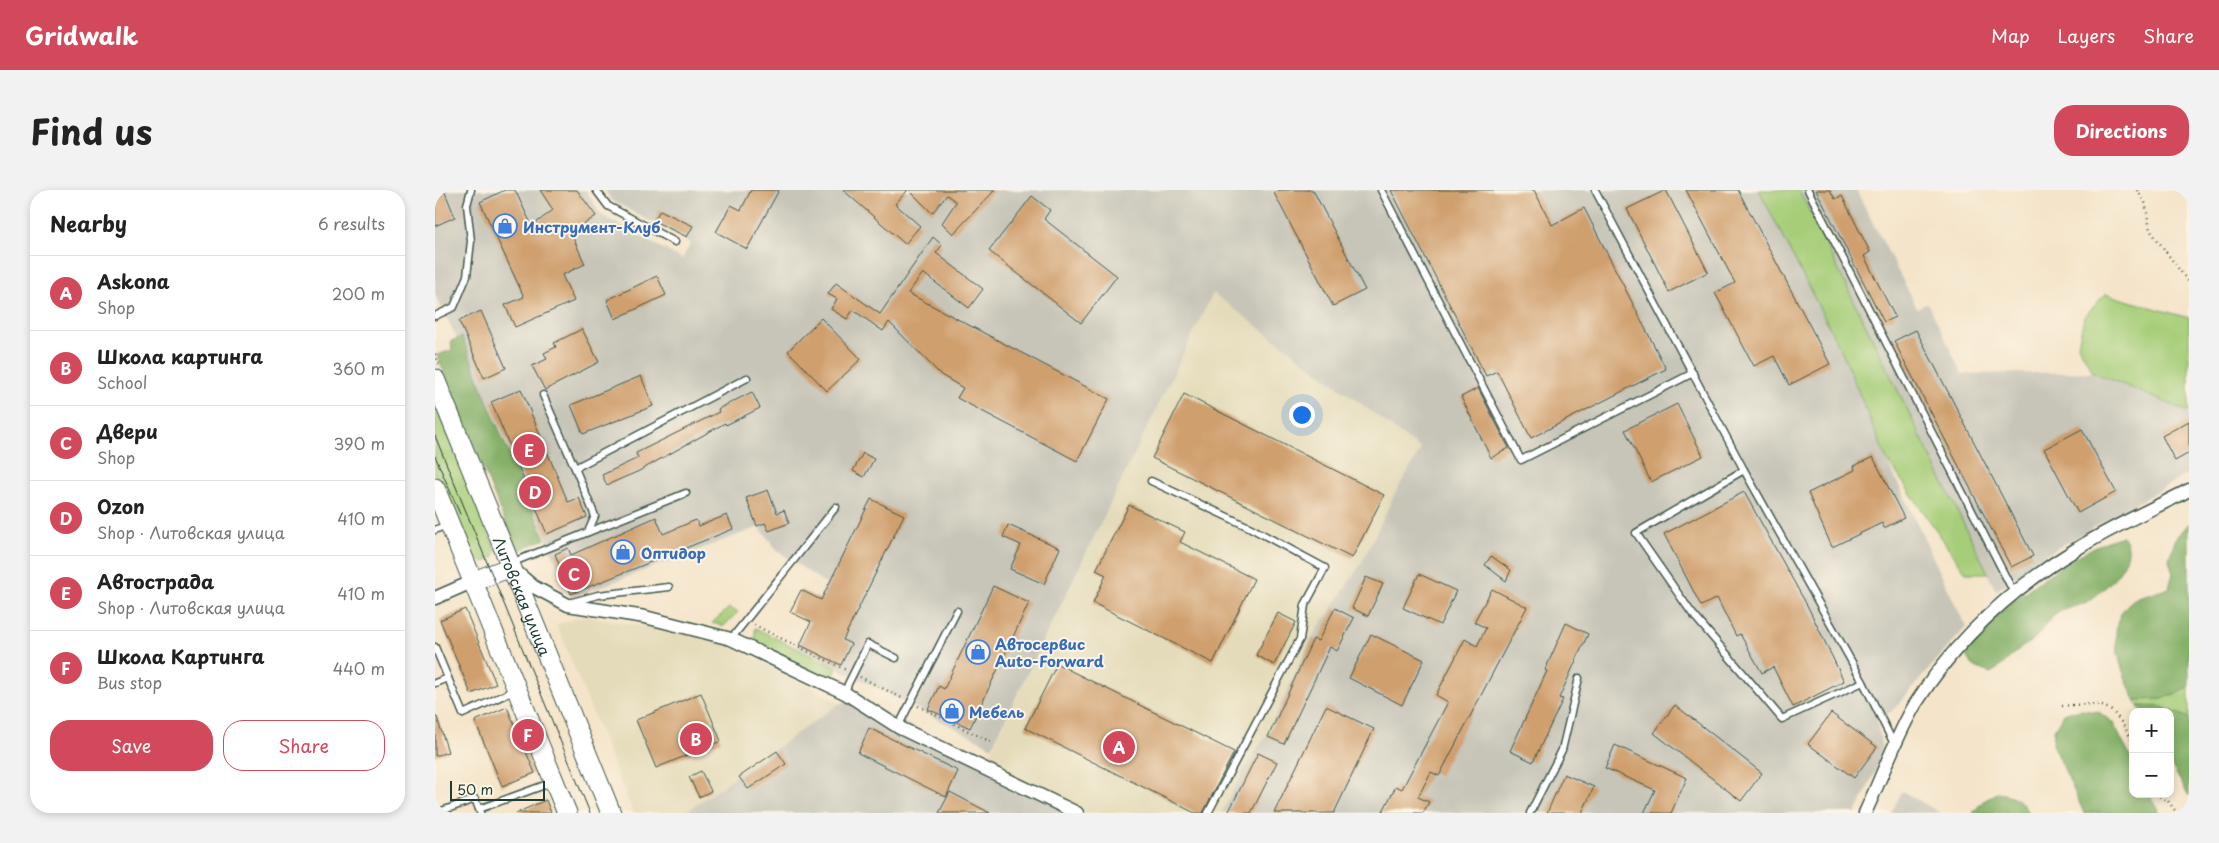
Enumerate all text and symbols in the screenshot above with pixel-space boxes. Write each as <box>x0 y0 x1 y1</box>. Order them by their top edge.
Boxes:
text: Gridwalk <box>25 17 138 53</box>
text: Map <box>1991 22 2030 49</box>
text: Layers <box>2058 22 2115 49</box>
text: Share <box>2143 22 2194 49</box>
text: Find us <box>30 104 152 157</box>
button: Directions <box>2054 105 2189 156</box>
text: Nearby <box>50 207 127 239</box>
text: 6 results <box>318 211 385 235</box>
shop icon: Инструмент-Клуб <box>492 213 518 239</box>
place label: Инструмент-Клуб <box>523 215 661 238</box>
text: Askona <box>97 267 170 295</box>
text: A <box>60 281 72 305</box>
text: 200 m <box>332 281 385 305</box>
text: Shop <box>97 295 135 319</box>
text: Школа картинга <box>97 342 263 370</box>
text: B <box>61 356 71 380</box>
text: 360 m <box>333 356 385 380</box>
text: School <box>97 370 147 394</box>
your location <box>1289 402 1315 428</box>
text: Двери <box>97 417 158 445</box>
text: C <box>60 431 72 455</box>
text: 390 m <box>334 431 385 455</box>
pin: E <box>513 431 545 469</box>
text: Shop <box>97 445 135 469</box>
pin: D <box>519 473 551 511</box>
text: Ozon <box>97 492 145 520</box>
text: D <box>60 506 72 530</box>
text: 410 m <box>337 506 385 530</box>
text: Shop · Литовская улица <box>97 520 285 544</box>
street label: Литовская улица <box>488 533 558 659</box>
shop icon: Оптидор <box>610 539 636 565</box>
place label: Оптидор <box>641 541 706 564</box>
pin: C <box>558 555 590 593</box>
text: Автострада <box>97 567 214 595</box>
text: E <box>61 581 71 605</box>
text: 410 m <box>337 581 385 605</box>
text: Shop · Литовская улица <box>97 595 285 619</box>
place label: Автосервис Auto-Forward <box>995 632 1104 672</box>
shop icon: Автосервис Auto-Forward <box>965 639 991 665</box>
text: Школа Картинга <box>97 642 264 670</box>
text: F <box>61 656 71 680</box>
text: 440 m <box>333 656 385 680</box>
text: Bus stop <box>97 670 162 694</box>
shop icon: Мебель <box>939 698 965 724</box>
place label: Мебель <box>969 700 1024 723</box>
map controls <box>2129 708 2174 798</box>
button: + <box>2129 708 2174 753</box>
pin: F <box>512 716 544 754</box>
button: Save <box>50 720 213 771</box>
button: Share <box>223 720 385 771</box>
pin: B <box>680 720 712 758</box>
pin: A <box>1103 728 1135 766</box>
button: − <box>2129 753 2174 798</box>
scale bar <box>450 778 545 801</box>
text: 50 m <box>457 779 493 800</box>

